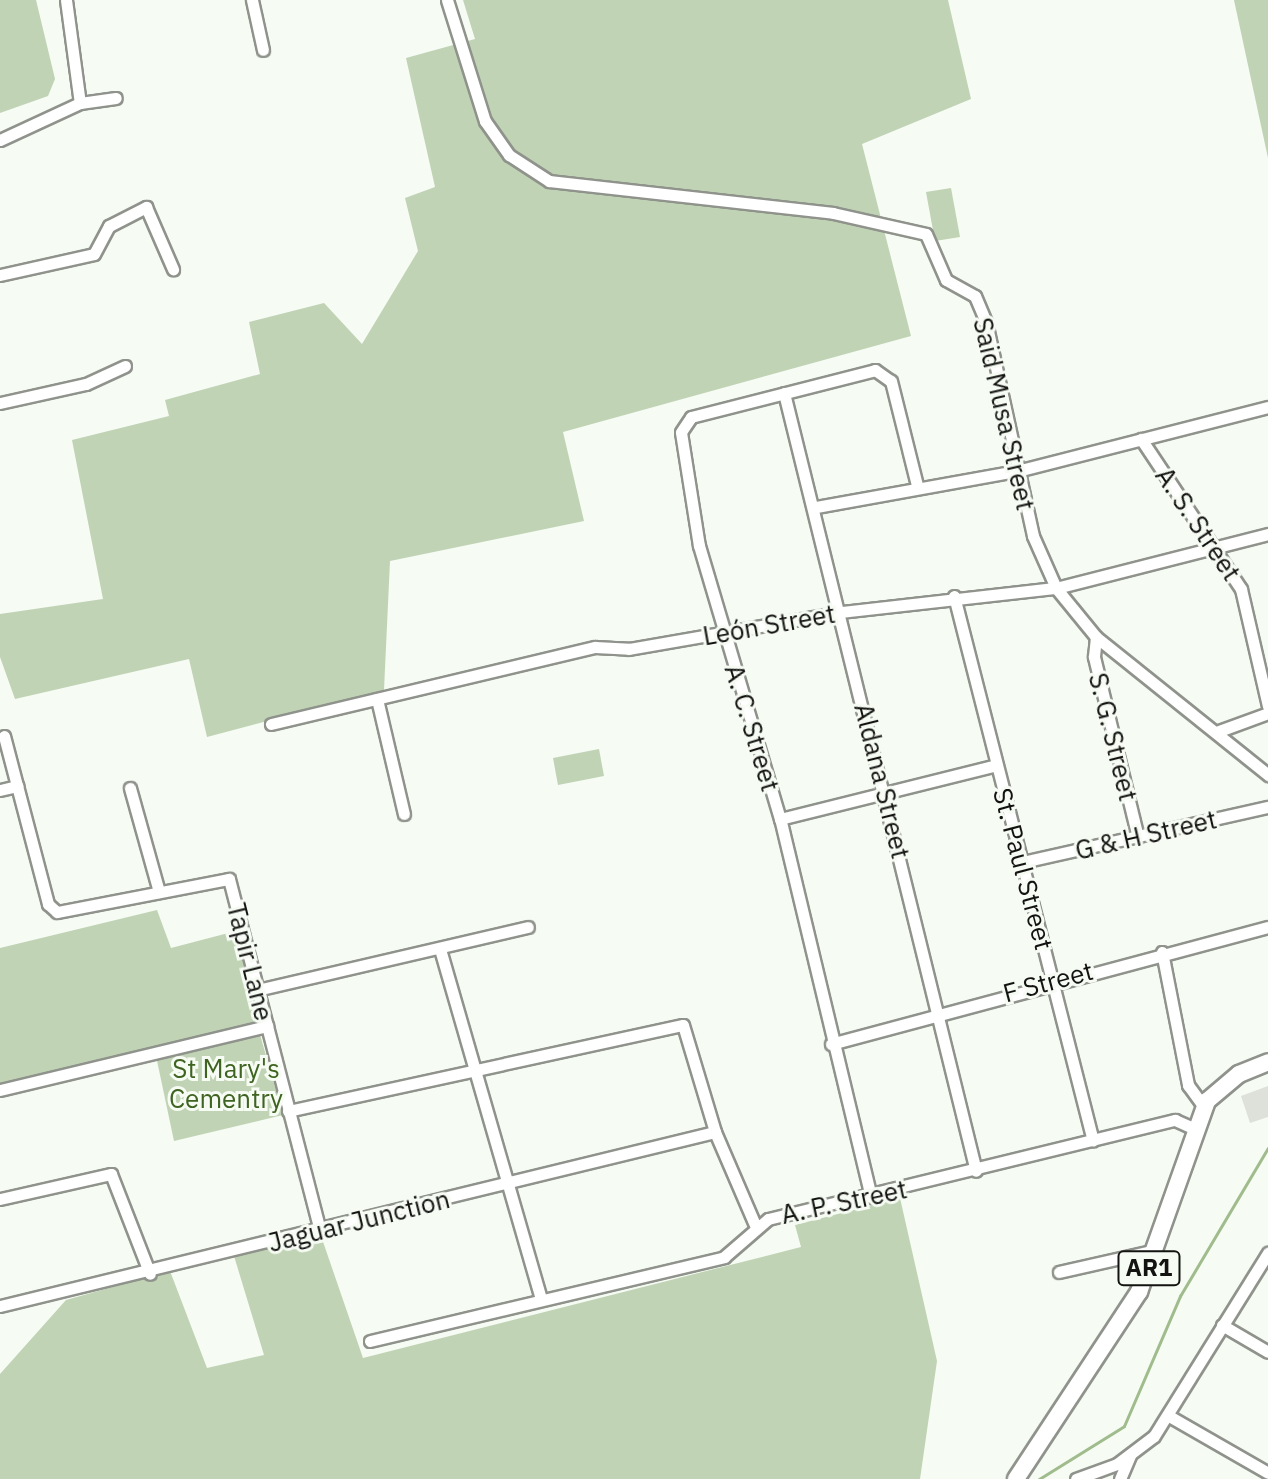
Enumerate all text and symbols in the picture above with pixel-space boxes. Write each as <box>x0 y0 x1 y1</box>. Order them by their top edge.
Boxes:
street label: Said Musa Street <box>967 315 1041 513</box>
street label: A. S. Street <box>1149 461 1247 587</box>
street label: León Street <box>700 598 838 652</box>
street label: A. C. Street <box>718 661 786 795</box>
street label: S. G. Street <box>1082 670 1144 804</box>
street label: Aldana Street <box>848 700 916 862</box>
street label: St. Paul Street <box>986 785 1060 953</box>
street label: G & H Street <box>1072 804 1220 866</box>
street label: Tapir Lane <box>220 900 280 1024</box>
street label: F Street <box>1000 955 1096 1009</box>
park label: St Mary's Cementry <box>169 1053 283 1114</box>
street label: A. P. Street <box>778 1173 910 1231</box>
street label: Jaguar Junction <box>265 1183 453 1259</box>
road number: AR1 <box>1117 1248 1181 1288</box>

